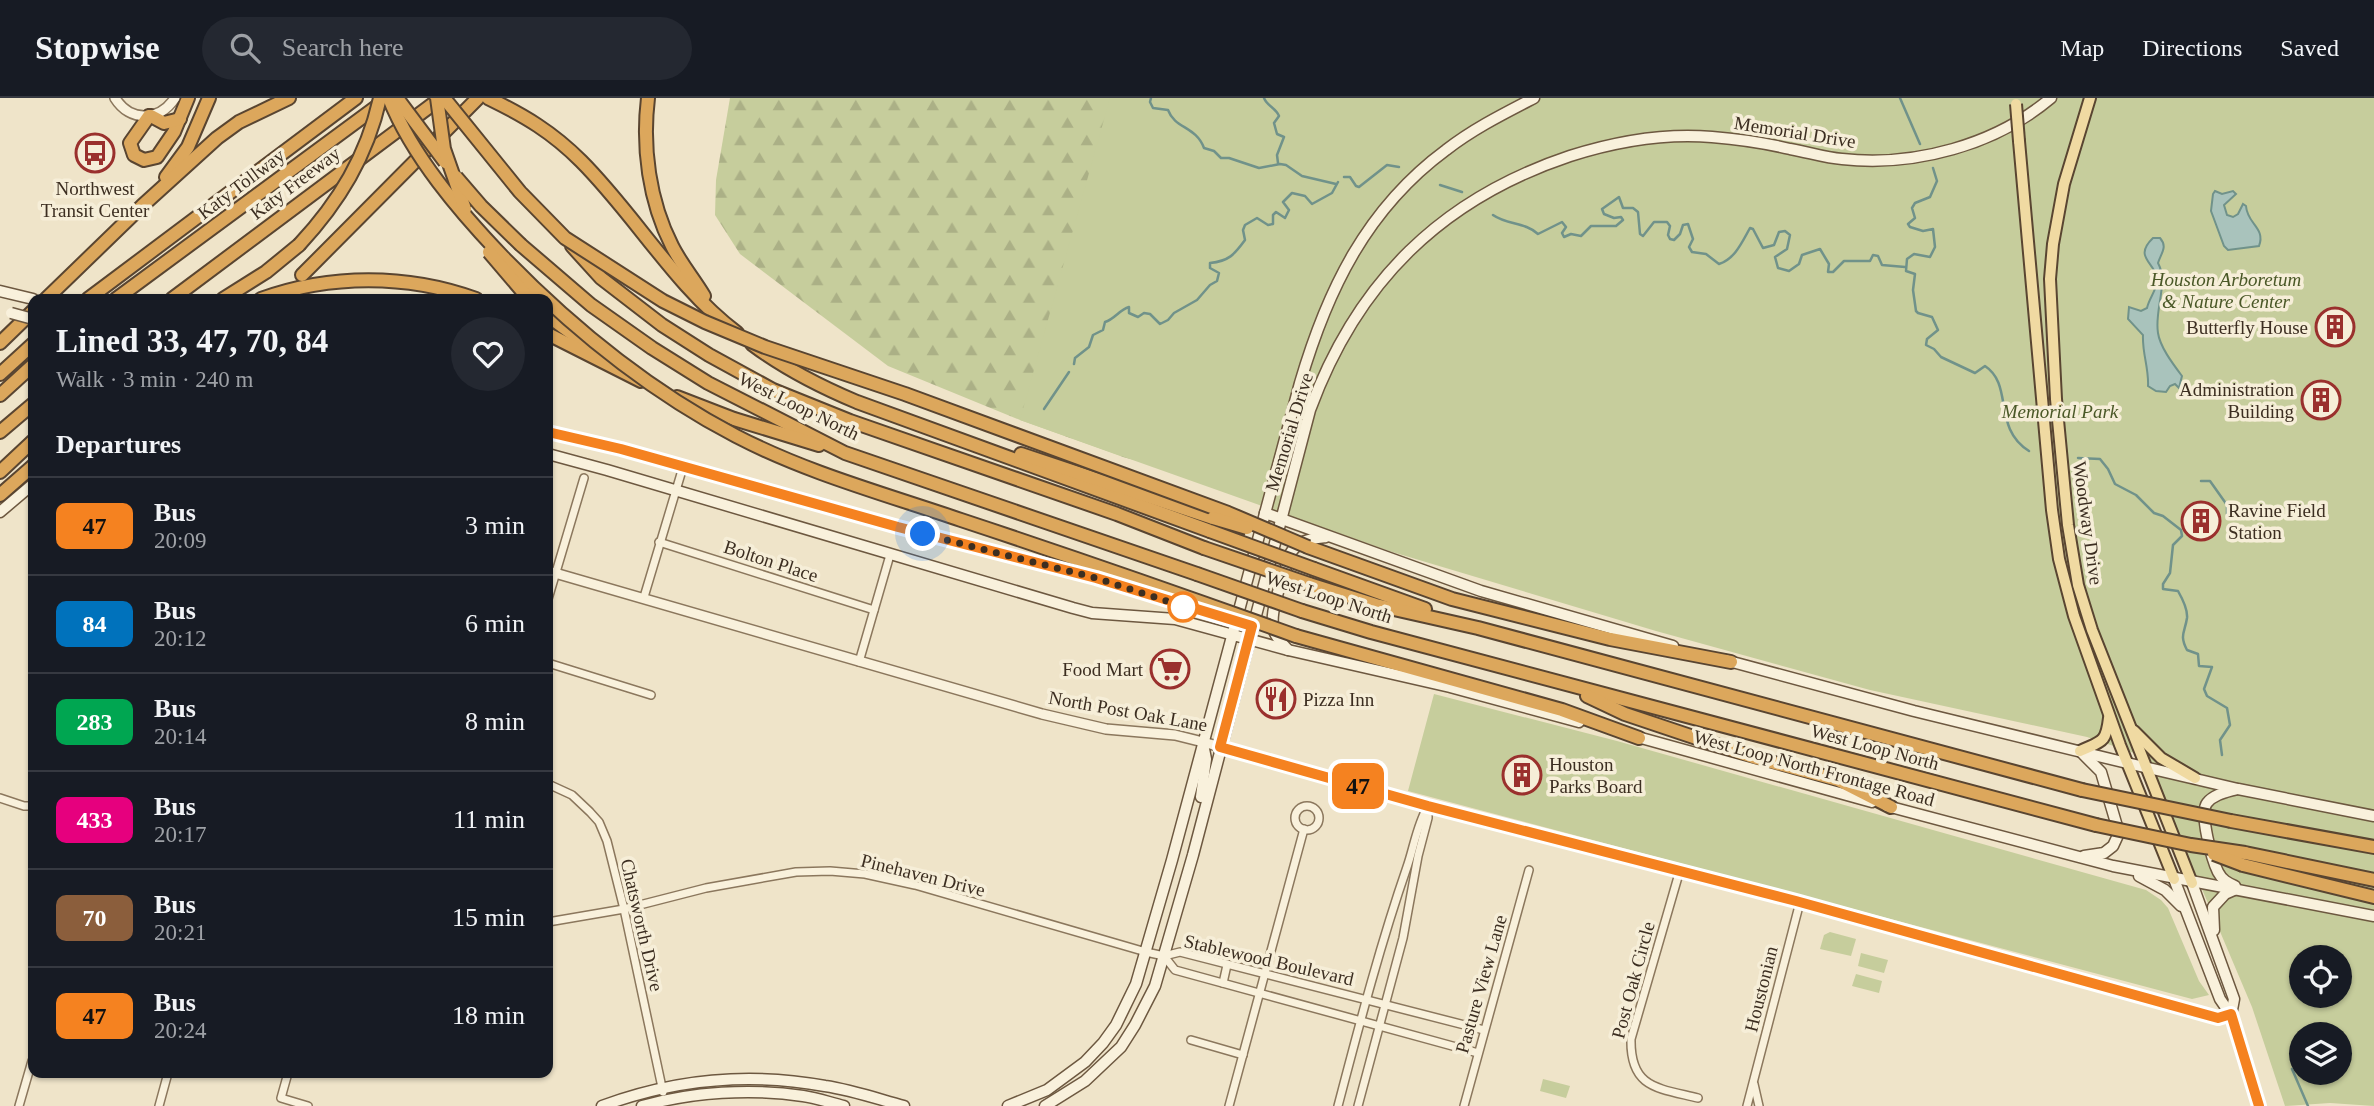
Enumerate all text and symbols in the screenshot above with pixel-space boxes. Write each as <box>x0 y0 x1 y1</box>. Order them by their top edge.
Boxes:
search box <box>202 17 692 80</box>
icon: search <box>226 29 264 67</box>
text: Stopwise <box>35 30 160 66</box>
text: Search here <box>282 33 404 62</box>
text: Map <box>2060 35 2104 61</box>
text: Directions <box>2142 35 2242 61</box>
text: Saved <box>2280 35 2339 61</box>
street label: Memorial Drive <box>1733 112 1857 152</box>
bus stop icon: Northwest Transit Center <box>74 132 116 174</box>
street label: Katy Freeway <box>246 142 344 224</box>
street label: Katy Tollway <box>193 144 289 223</box>
place label: Northwest Transit Center <box>41 178 150 221</box>
park label: Houston Arboretum & Nature Center <box>2150 269 2301 312</box>
building icon: Butterfly House <box>2314 306 2356 348</box>
button: heart <box>451 317 525 391</box>
place label: Butterfly House <box>2186 317 2308 338</box>
text: Lined 33, 47, 70, 84 <box>56 323 328 359</box>
text: Walk · 3 min · 240 m <box>56 367 253 392</box>
street label: West Loop North <box>735 368 863 444</box>
street label: Memorial Drive <box>1261 370 1317 494</box>
place label: Administration Building <box>2179 379 2294 422</box>
building icon: Administration Building <box>2300 379 2342 421</box>
park label: Memorial Park <box>2001 401 2119 422</box>
text: Departures <box>56 430 181 459</box>
street label: Woodway Drive <box>2069 460 2107 586</box>
text: Bus <box>154 498 196 527</box>
building icon: Ravine Field Station <box>2180 500 2222 542</box>
place label: Ravine Field Station <box>2228 500 2326 543</box>
text: 3 min <box>465 511 525 540</box>
text: 47 <box>83 513 107 539</box>
your location <box>905 516 940 551</box>
text: 20:09 <box>154 528 206 553</box>
street label: Bolton Place <box>721 536 821 586</box>
street label: West Loop North <box>1263 567 1395 627</box>
unlabelled marker <box>1168 592 1198 622</box>
text: Bus <box>154 596 196 625</box>
text: 6 min <box>465 609 525 638</box>
text: 84 <box>83 611 107 637</box>
text: 20:12 <box>154 626 206 651</box>
supermarket icon: Food Mart <box>1149 648 1191 690</box>
place label: Food Mart <box>1062 659 1144 680</box>
restaurant icon: Pizza Inn <box>1255 678 1297 720</box>
street label: North Post Oak Lane <box>1047 687 1209 735</box>
place label: Pizza Inn <box>1303 689 1375 710</box>
text: Bus <box>154 694 196 723</box>
text: 8 min <box>465 707 525 736</box>
text: 283 <box>77 709 113 735</box>
street label: West Loop North <box>1809 720 1942 774</box>
text: 20:14 <box>154 724 206 749</box>
street label: West Loop North Frontage Road <box>1691 726 1937 810</box>
building icon: Houston Parks Board <box>1501 754 1543 796</box>
place label: Houston Parks Board <box>1549 754 1643 797</box>
line badge: 47 <box>1326 763 1390 809</box>
text: 47 <box>1346 773 1370 799</box>
text: Bus <box>154 792 196 821</box>
text: 11 min <box>453 805 525 834</box>
text: 433 <box>77 807 113 833</box>
text: 20:17 <box>154 822 206 847</box>
street label: Pinehaven Drive <box>859 849 987 901</box>
street label: Chatsworth Drive <box>617 857 667 993</box>
text: Bus <box>154 890 196 919</box>
text: 15 min <box>452 903 525 932</box>
text: 70 <box>83 905 107 931</box>
street label: Pasture View Lane <box>1451 912 1511 1056</box>
street label: Post Oak Circle <box>1607 919 1659 1041</box>
text: 20:21 <box>154 920 206 945</box>
street label: Stablewood Boulevard <box>1182 930 1356 990</box>
street label: Houstonian <box>1740 943 1782 1034</box>
map controls <box>2289 945 2352 1085</box>
button: locate <box>2289 945 2352 1008</box>
text: Bus <box>154 988 196 1017</box>
text: 18 min <box>452 1001 525 1030</box>
text: 47 <box>83 1003 107 1029</box>
text: 20:24 <box>154 1018 206 1043</box>
button: layers <box>2289 1022 2352 1085</box>

